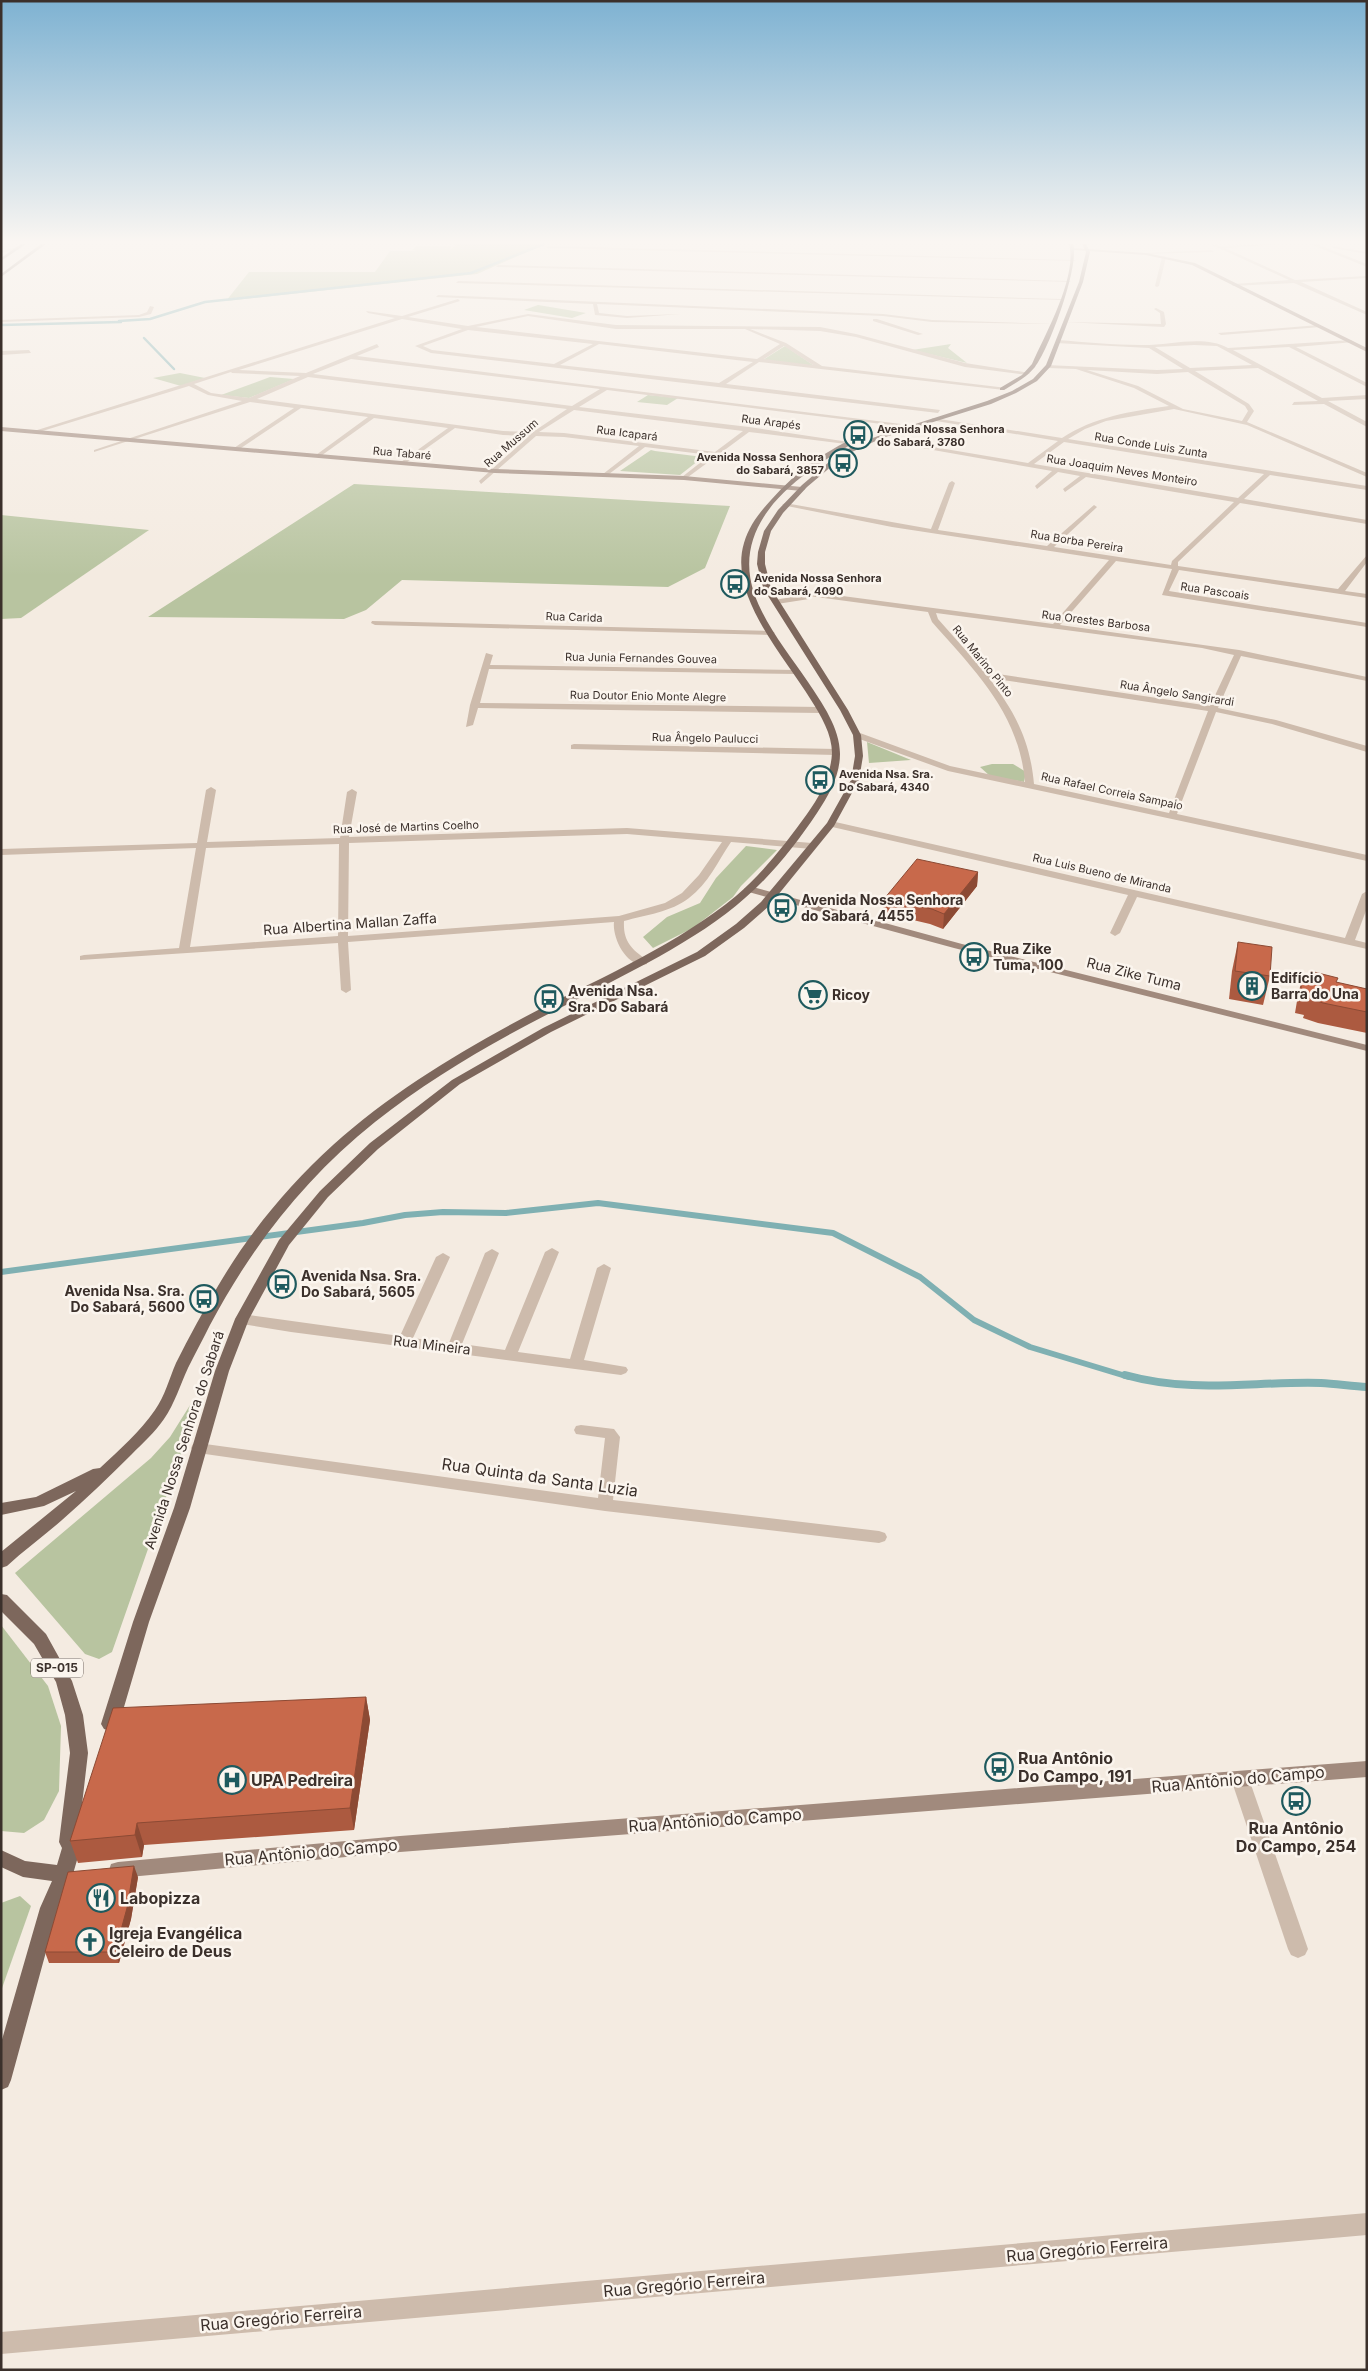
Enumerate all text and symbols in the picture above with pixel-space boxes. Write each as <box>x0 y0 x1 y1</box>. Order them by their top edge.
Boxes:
street label: Rua Arapés <box>741 411 802 433</box>
street label: Rua Mussum <box>481 416 541 470</box>
bus stop icon: Avenida Nossa Senhora do Sabará, 3780 <box>843 420 873 450</box>
street label: Rua Icapará <box>596 422 658 444</box>
place label: Avenida Nossa Senhora do Sabará, 3780 <box>877 422 1005 449</box>
street label: Rua Conde Luis Zunta <box>1093 429 1209 461</box>
street label: Rua Tabaré <box>372 443 432 463</box>
bus stop icon: Avenida Nossa Senhora do Sabará, 3857 <box>828 448 858 478</box>
place label: Avenida Nossa Senhora do Sabará, 3857 <box>696 450 824 477</box>
street label: Rua Joaquim Neves Monteiro <box>1046 451 1199 489</box>
street label: Rua Borba Pereira <box>1030 527 1124 555</box>
bus stop icon: Avenida Nossa Senhora do Sabará, 4090 <box>720 569 750 599</box>
place label: Avenida Nossa Senhora do Sabará, 4090 <box>754 571 882 598</box>
street label: Rua Pascoais <box>1180 579 1251 603</box>
street label: Rua Orestes Barbosa <box>1041 607 1151 635</box>
street label: Rua Carida <box>545 609 603 625</box>
street label: Rua Marino Pinto <box>950 622 1017 700</box>
street label: Rua Junia Fernandes Gouvea <box>565 650 717 666</box>
street label: Rua Ângelo Sangirardi <box>1119 677 1235 709</box>
street label: Rua Doutor Enio Monte Alegre <box>570 688 726 704</box>
street label: Rua Ângelo Paulucci <box>652 730 758 746</box>
bus stop icon: Avenida Nsa. Sra. Do Sabará, 4340 <box>805 765 835 795</box>
place label: Avenida Nsa. Sra. Do Sabará, 4340 <box>839 767 934 794</box>
street label: Rua Rafael Correia Sampaio <box>1040 769 1185 813</box>
street label: Rua José de Martins Coelho <box>333 817 480 837</box>
street label: Rua Luis Bueno de Miranda <box>1031 850 1173 896</box>
place label: Avenida Nossa Senhora do Sabará, 4455 <box>801 891 963 924</box>
bus stop icon: Avenida Nossa Senhora do Sabará, 4455 <box>767 893 797 923</box>
street label: Rua Albertina Mallan Zaffa <box>263 909 437 938</box>
place label: Rua Zike Tuma, 100 <box>993 940 1063 973</box>
bus stop icon: Rua Zike Tuma, 100 <box>959 942 989 972</box>
street label: Rua Zike Tuma <box>1085 954 1183 994</box>
place label: Edifício Barra do Una <box>1271 969 1359 1002</box>
building icon: Edifício Barra do Una <box>1237 971 1267 1001</box>
supermarket icon: Ricoy <box>798 980 828 1010</box>
place label: Avenida Nsa. Sra. Do Sabará <box>568 982 668 1015</box>
bus stop icon: Avenida Nsa. Sra. Do Sabará <box>534 984 564 1014</box>
place label: Ricoy <box>832 986 871 1003</box>
place label: Avenida Nsa. Sra. Do Sabará, 5605 <box>301 1267 421 1300</box>
bus stop icon: Avenida Nsa. Sra. Do Sabará, 5605 <box>267 1269 297 1299</box>
place label: Avenida Nsa. Sra. Do Sabará, 5600 <box>65 1282 185 1315</box>
bus stop icon: Avenida Nsa. Sra. Do Sabará, 5600 <box>189 1284 219 1314</box>
street label: Avenida Nossa Senhora do Sabará <box>140 1328 227 1551</box>
street label: Rua Mineira <box>392 1331 472 1358</box>
street label: Rua Quinta da Santa Luzia <box>441 1453 639 1501</box>
road number: SP-015 <box>31 1659 83 1678</box>
place label: Rua Antônio Do Campo, 191 <box>1018 1748 1132 1786</box>
bus stop icon: Rua Antônio Do Campo, 191 <box>984 1752 1014 1782</box>
street label: Rua Antônio do Campo <box>1151 1761 1325 1797</box>
hospital icon: UPA Pedreira <box>217 1765 247 1795</box>
place label: UPA Pedreira <box>251 1770 353 1790</box>
bus stop icon: Rua Antônio Do Campo, 254 <box>1281 1786 1311 1816</box>
street label: Rua Antônio do Campo <box>628 1804 802 1836</box>
place label: Rua Antônio Do Campo, 254 <box>1236 1818 1356 1856</box>
street label: Rua Antônio do Campo <box>224 1834 398 1870</box>
restaurant icon: Labopizza <box>86 1883 116 1913</box>
place label: Labopizza <box>120 1888 200 1908</box>
place label: Igreja Evangélica Celeiro de Deus <box>109 1923 242 1961</box>
church icon: Igreja Evangélica Celeiro de Deus <box>75 1927 105 1957</box>
street label: Rua Gregório Ferreira <box>1005 2232 1169 2266</box>
street label: Rua Gregório Ferreira <box>602 2267 766 2301</box>
street label: Rua Gregório Ferreira <box>199 2301 363 2335</box>

